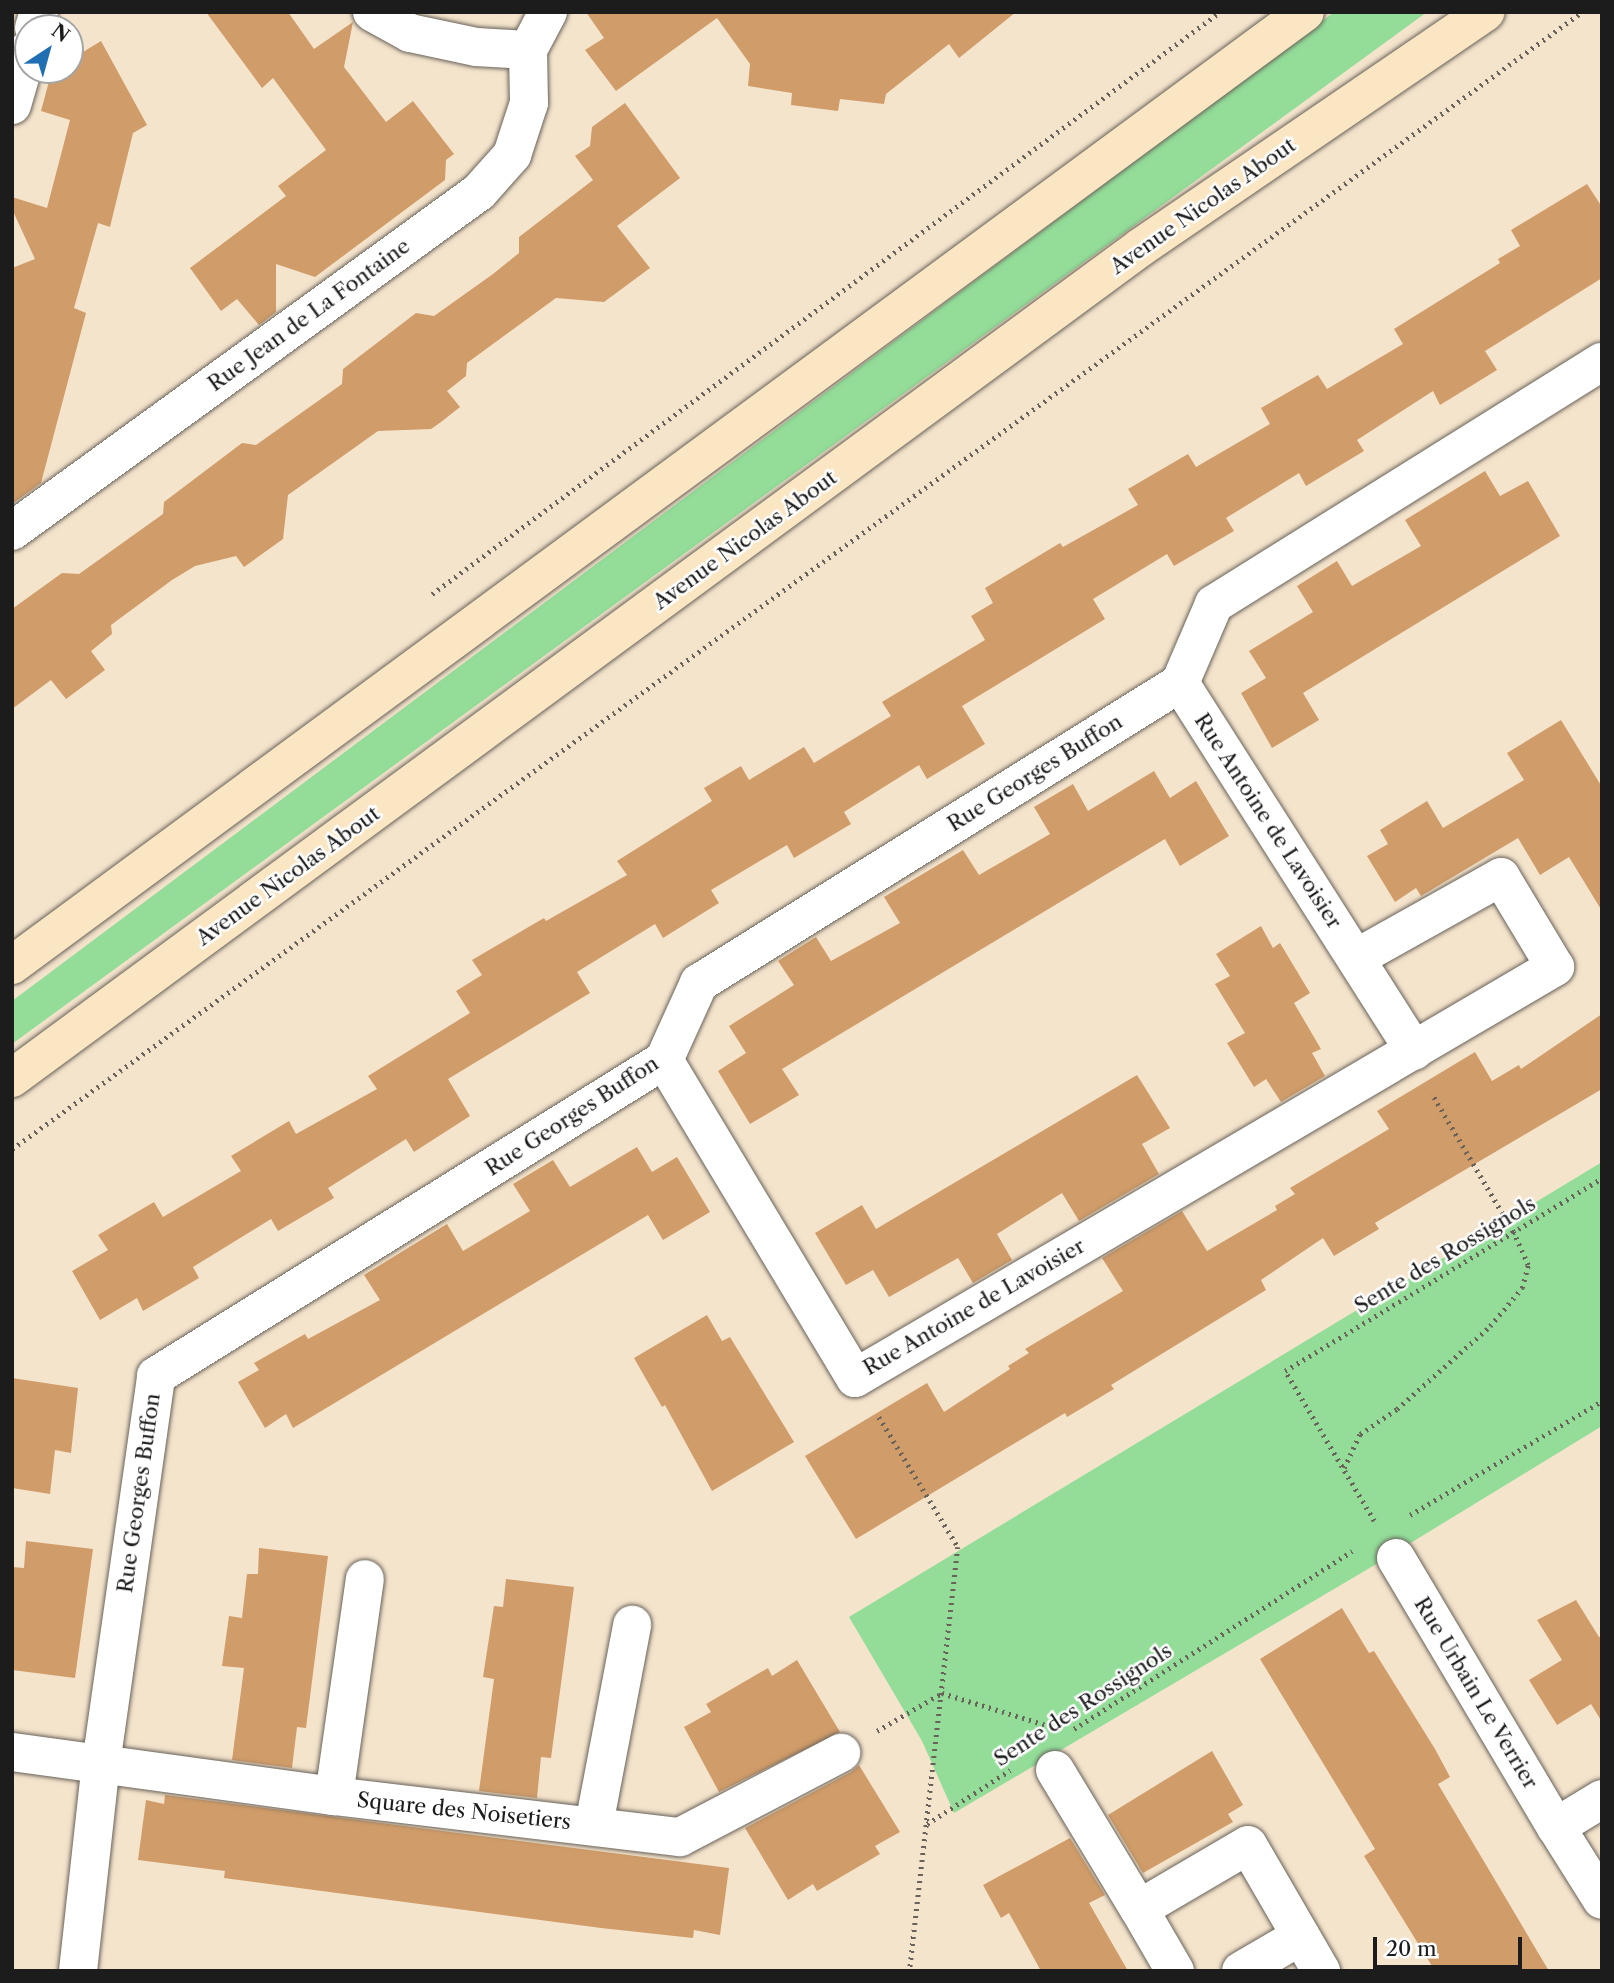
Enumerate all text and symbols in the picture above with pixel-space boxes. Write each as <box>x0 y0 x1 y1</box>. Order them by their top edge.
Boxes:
north arrow <box>14 14 84 84</box>
text: N <box>47 19 74 47</box>
street label: Avenue Nicolas About <box>1105 132 1301 280</box>
street label: Rue Jean de La Fontaine <box>203 233 415 397</box>
street label: Avenue Nicolas About <box>648 465 842 615</box>
street label: Rue Antoine de Lavoisier <box>1189 708 1347 934</box>
street label: Rue Georges Buffon <box>943 709 1127 837</box>
street label: Avenue Nicolas About <box>191 801 385 951</box>
street label: Rue Georges Buffon <box>481 1051 663 1181</box>
street label: Sente des Rossignols <box>1350 1191 1540 1319</box>
street label: Rue Antoine de Lavoisier <box>859 1233 1089 1381</box>
street label: Rue Georges Buffon <box>113 1392 165 1594</box>
street label: Rue Urbain Le Verrier <box>1409 1592 1543 1794</box>
street label: Sente des Rossignols <box>989 1638 1177 1772</box>
street label: Square des Noisetiers <box>356 1787 572 1835</box>
scale bar <box>1376 1924 1525 1968</box>
text: 20 m <box>1386 1936 1437 1961</box>

